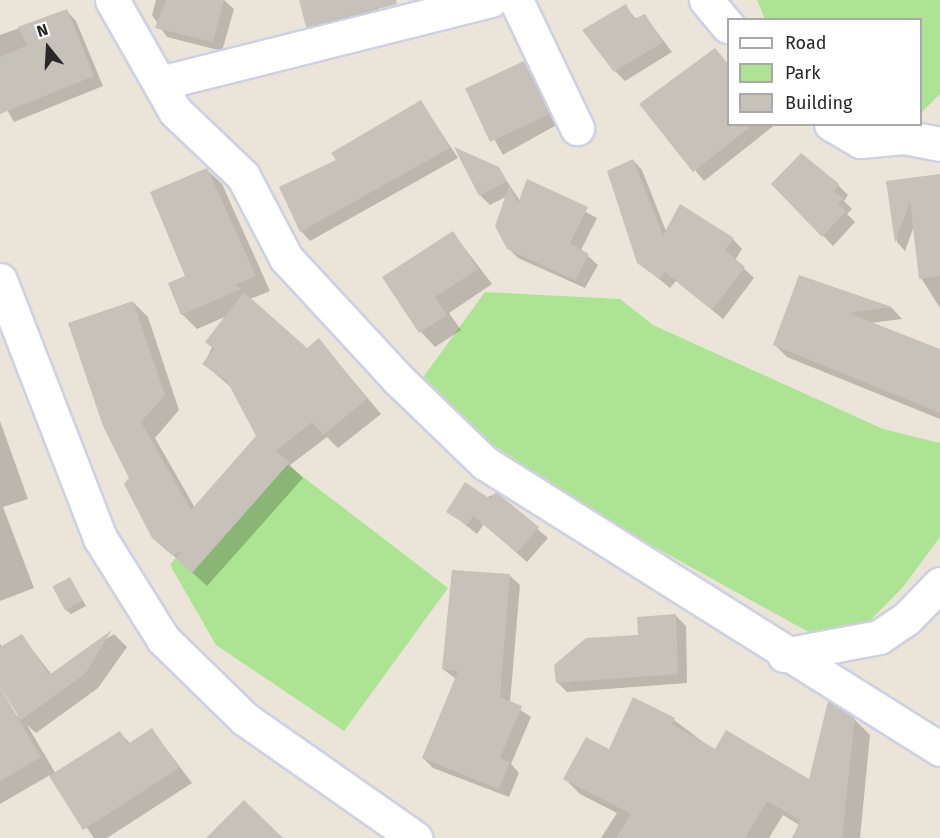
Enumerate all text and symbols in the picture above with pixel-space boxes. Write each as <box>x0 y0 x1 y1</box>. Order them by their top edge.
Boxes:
north arrow <box>18 18 78 78</box>
legend <box>727 18 922 126</box>
text: N <box>34 20 50 41</box>
text: Road <box>785 32 827 54</box>
text: Park <box>785 62 820 84</box>
text: Building <box>785 92 852 114</box>

